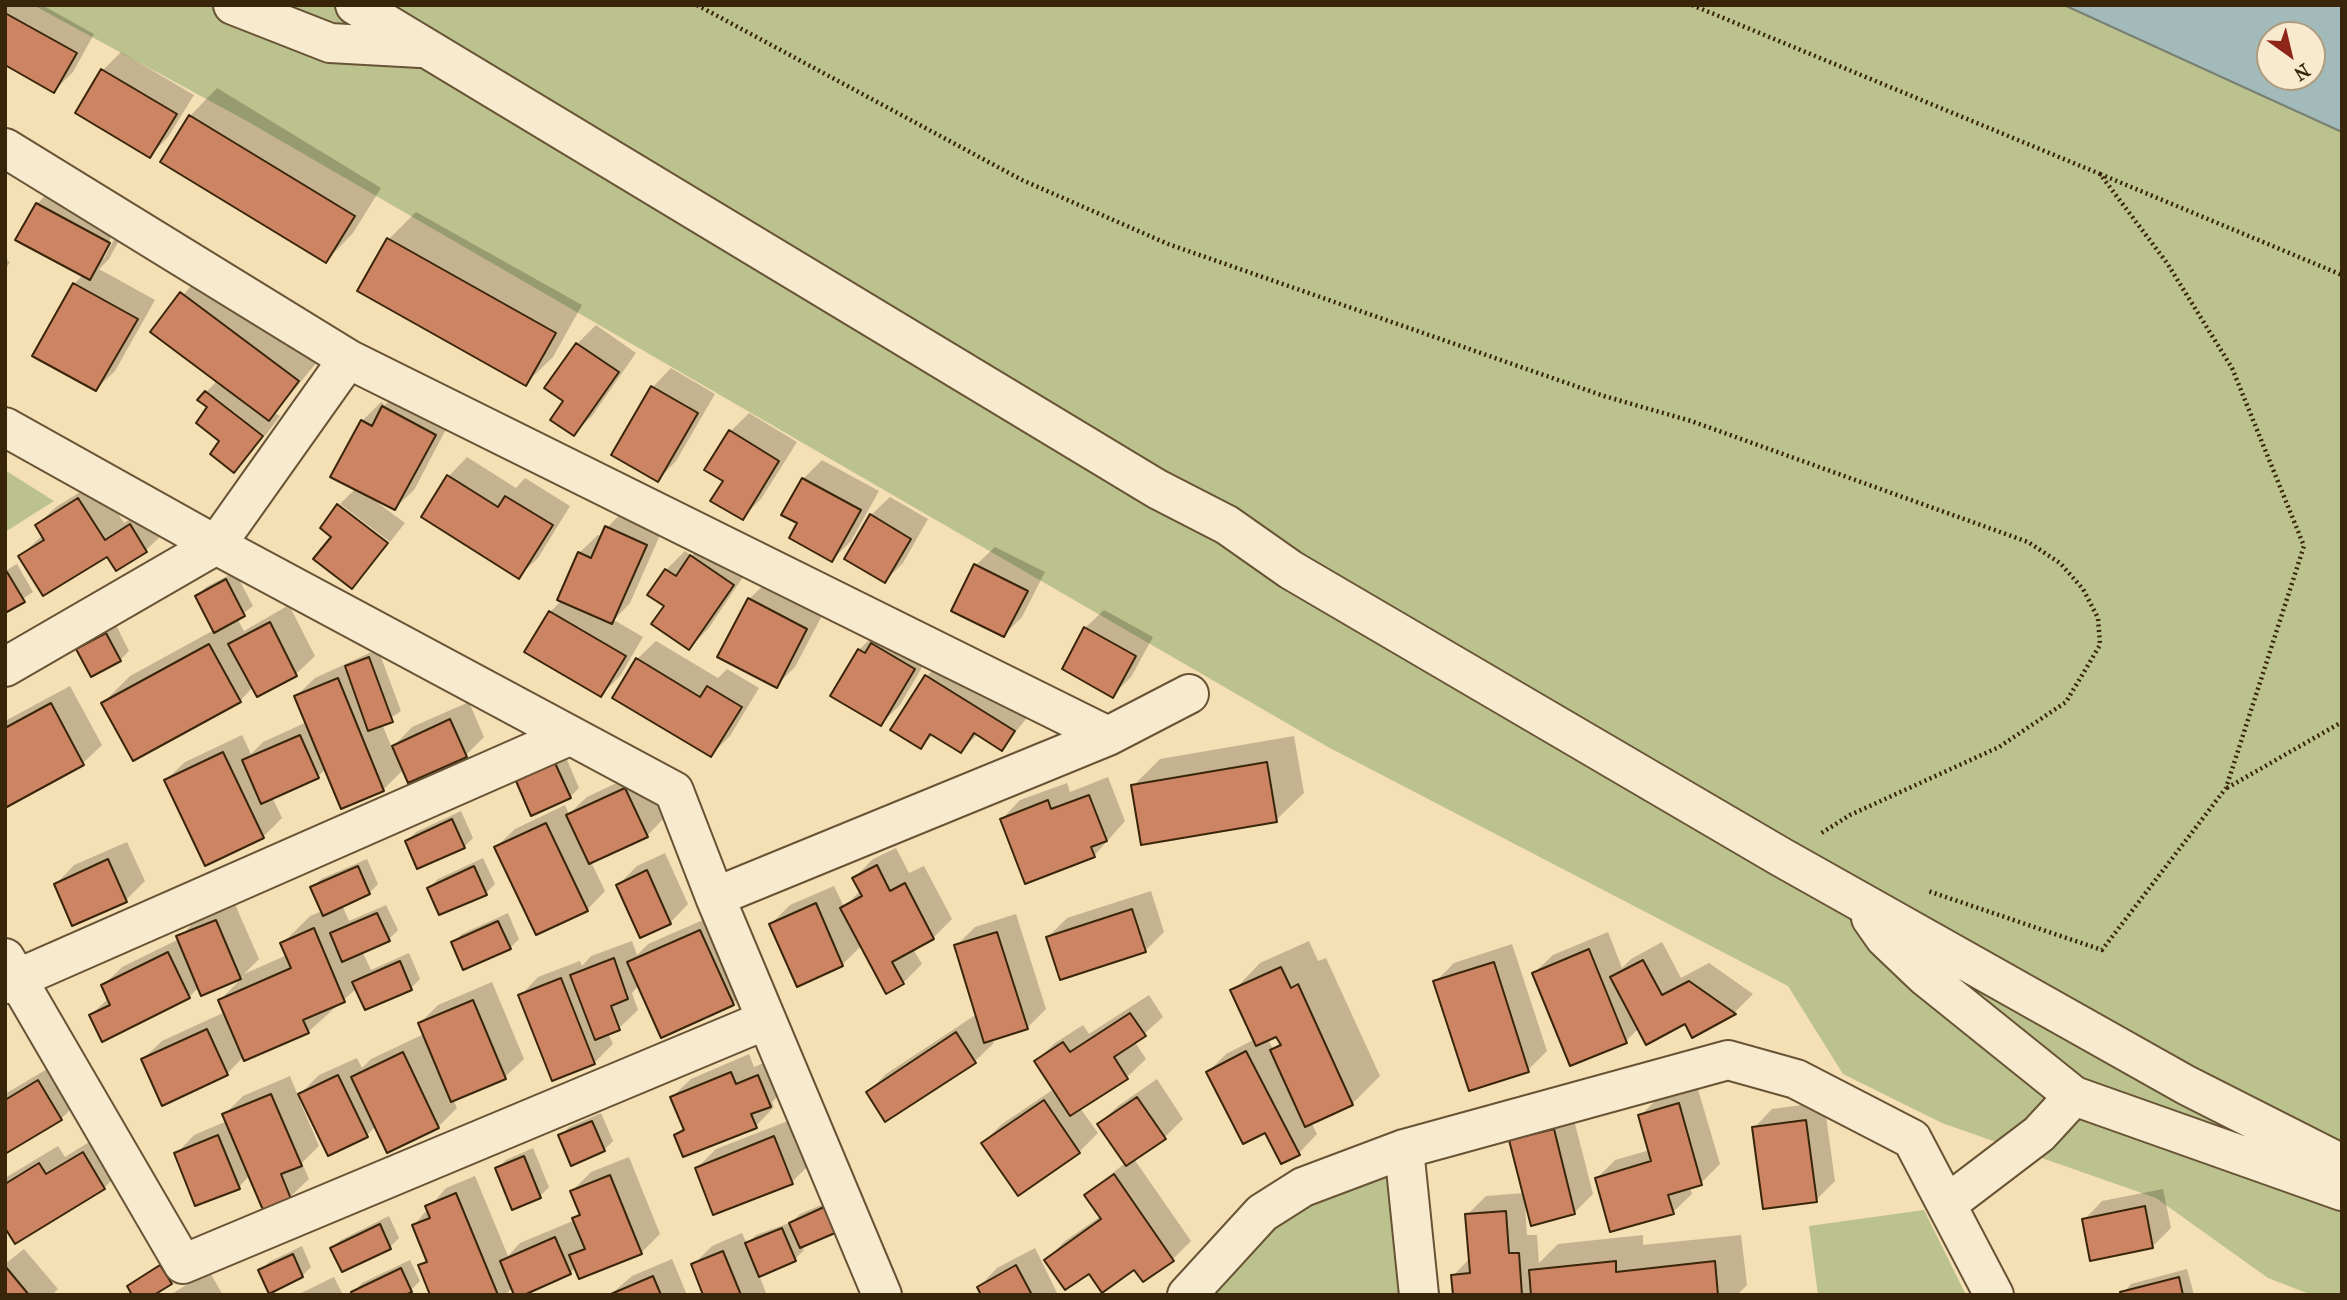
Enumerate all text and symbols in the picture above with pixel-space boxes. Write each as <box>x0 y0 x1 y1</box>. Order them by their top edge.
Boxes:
north arrow <box>2256 21 2326 91</box>
text: N <box>2290 59 2314 85</box>

